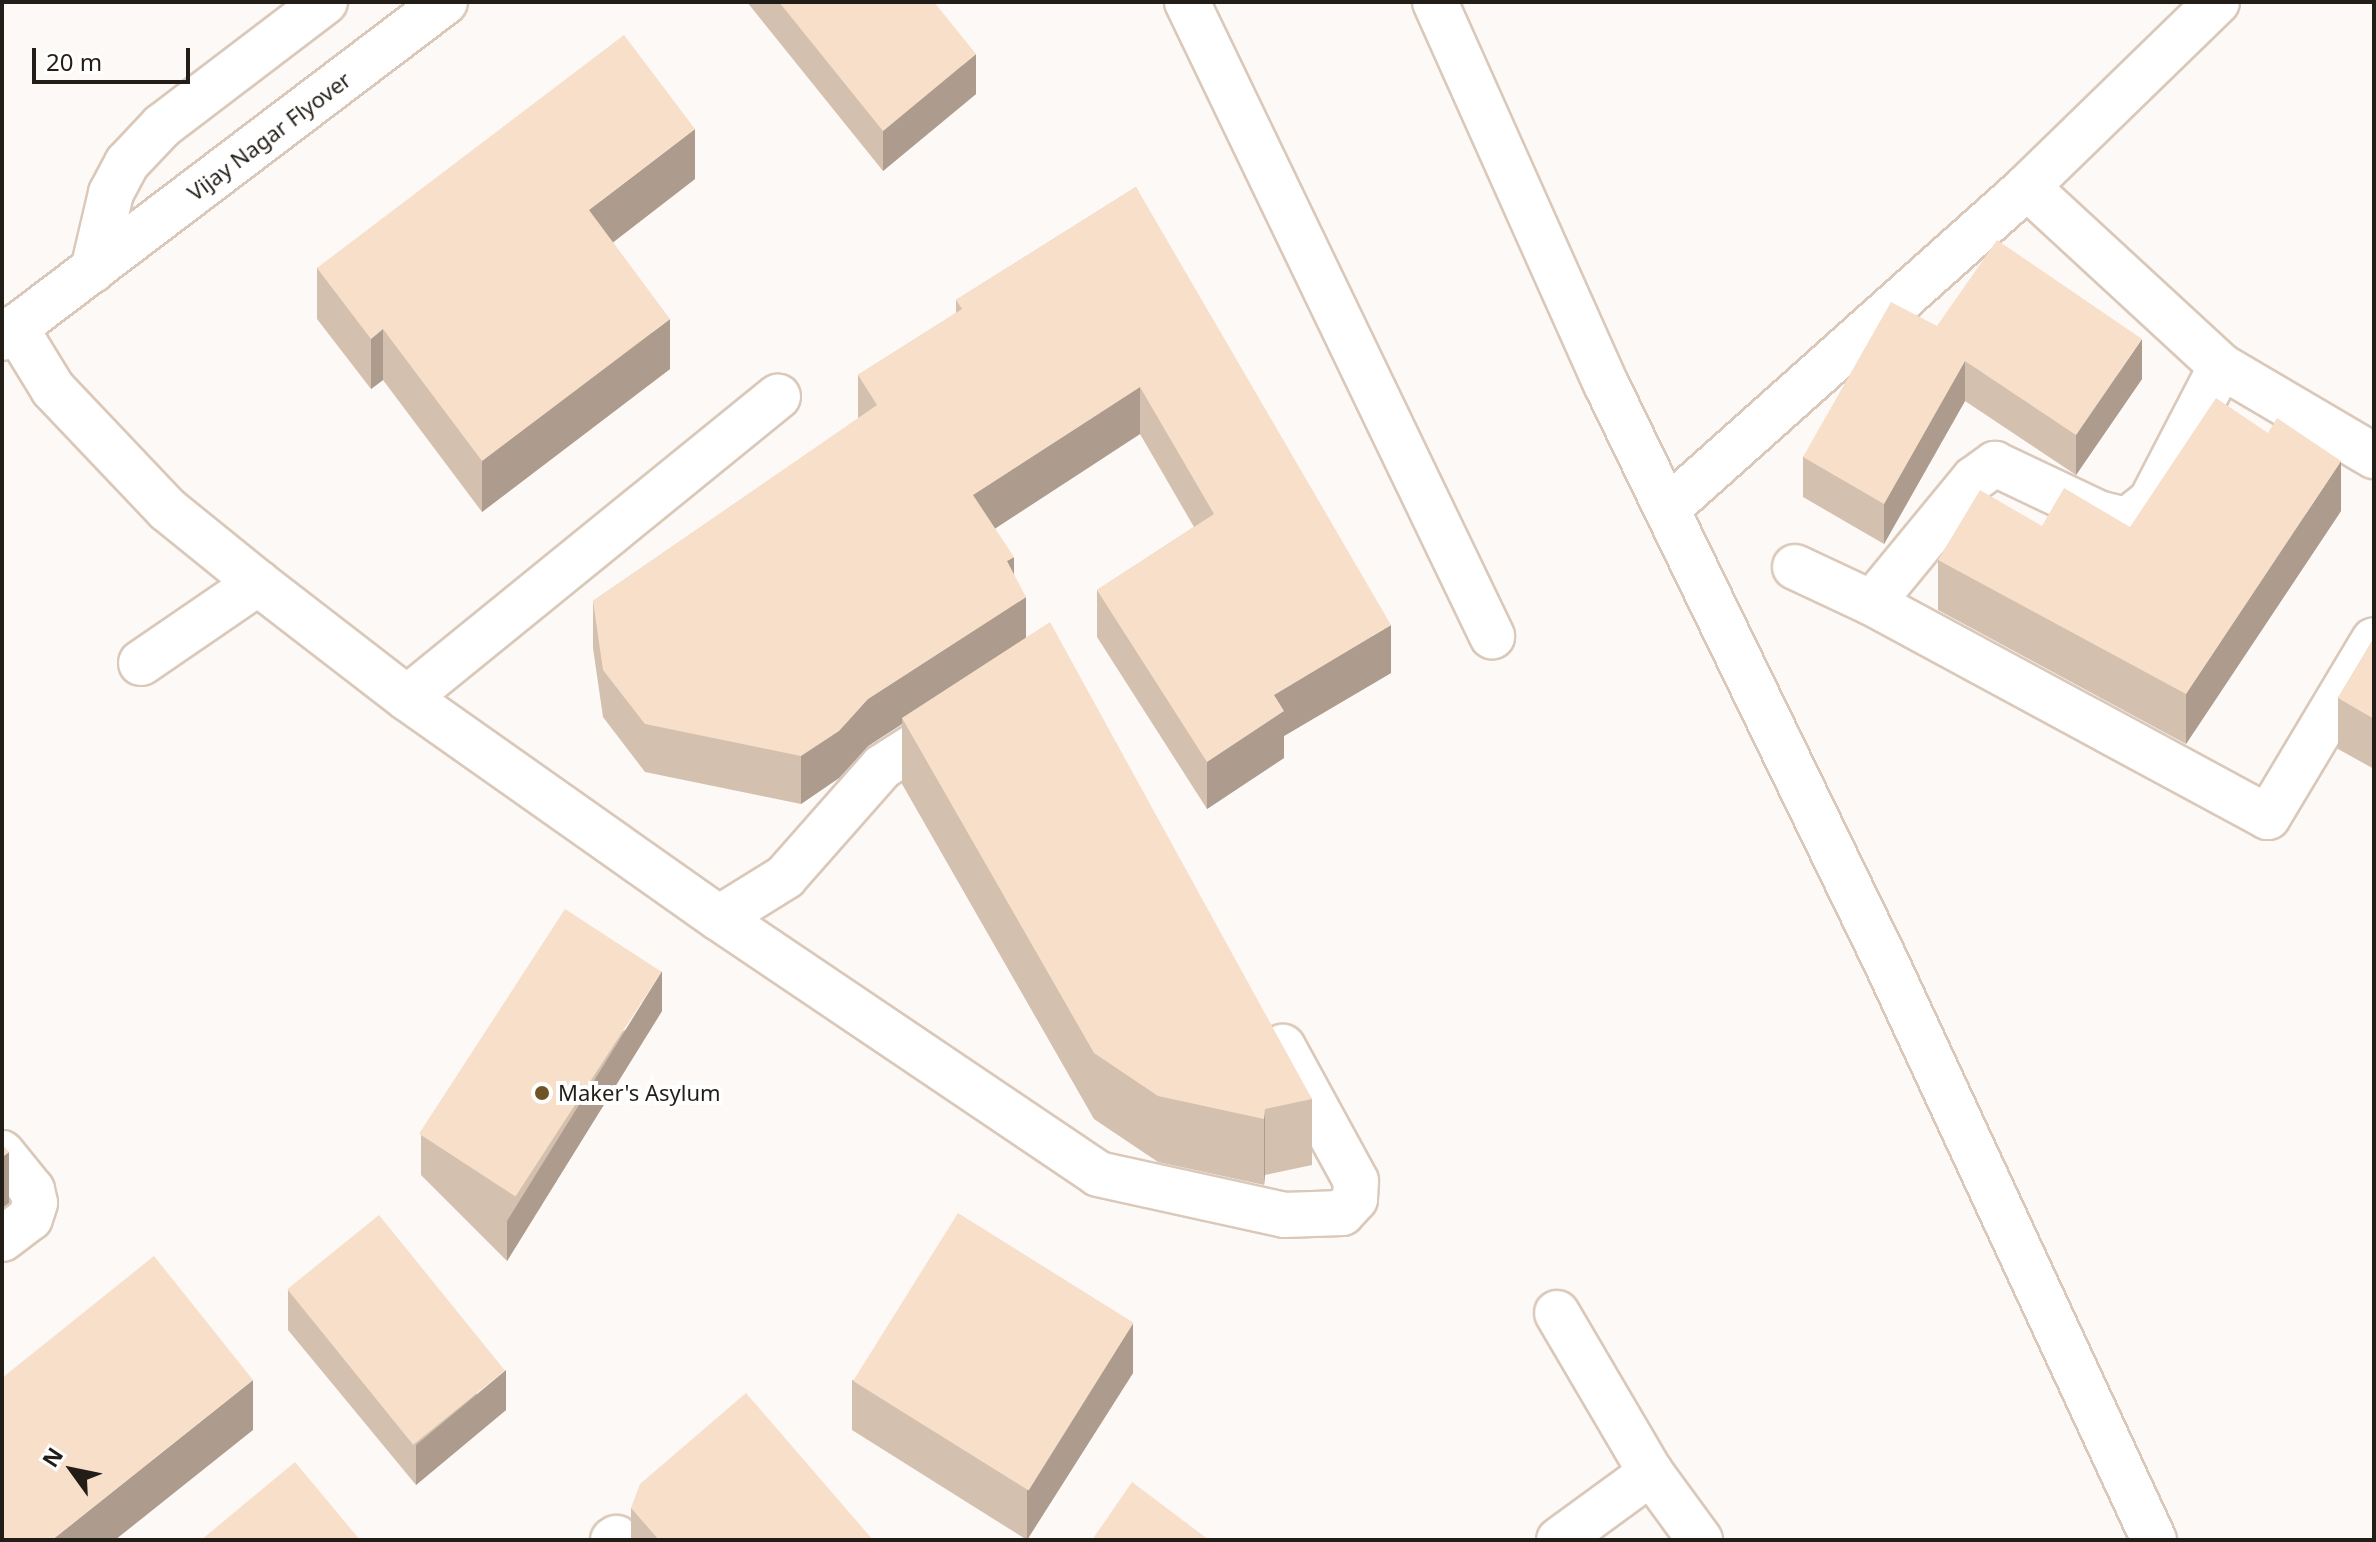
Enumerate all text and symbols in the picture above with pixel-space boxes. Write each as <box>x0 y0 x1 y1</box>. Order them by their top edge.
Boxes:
scale bar <box>36 32 194 82</box>
text: 20 m <box>46 45 102 78</box>
street label: Vijay Nagar Flyover <box>182 66 356 206</box>
place label: Maker's Asylum <box>558 1080 721 1106</box>
marker: Maker's Asylum <box>533 1084 551 1102</box>
north arrow <box>32 1430 112 1510</box>
text: N <box>34 1441 69 1473</box>

